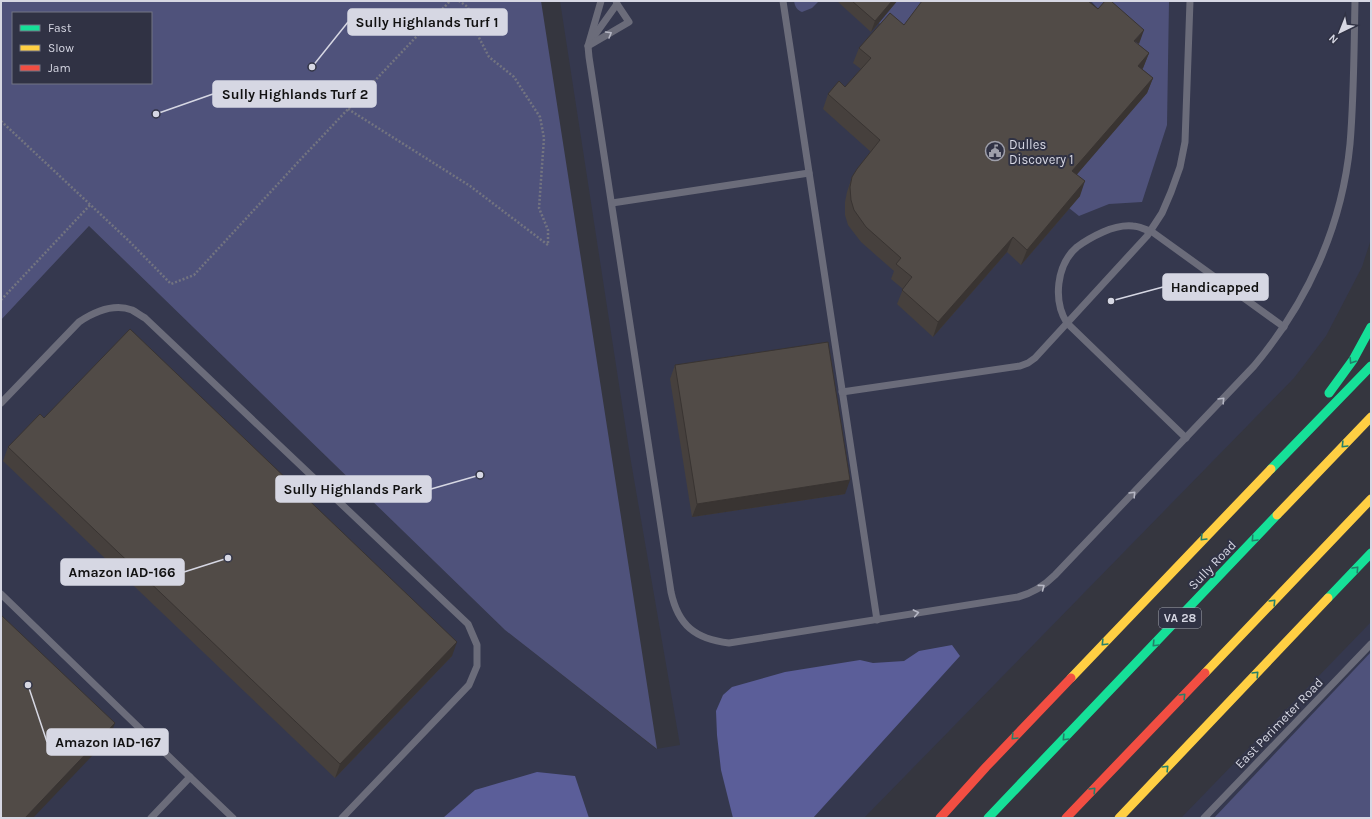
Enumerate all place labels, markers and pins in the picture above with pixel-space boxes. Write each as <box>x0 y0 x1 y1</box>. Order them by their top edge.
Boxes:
callout: Sully Highlands Turf 1 <box>348 9 507 35</box>
callout: Sully Highlands Turf 2 <box>213 81 376 107</box>
place label: Dulles Discovery 1 <box>1009 137 1073 167</box>
public building icon: Dulles Discovery 1 <box>984 140 1006 162</box>
callout: Handicapped <box>1163 274 1268 300</box>
callout: Sully Highlands Park <box>276 476 431 502</box>
callout: Amazon IAD-166 <box>61 559 184 585</box>
callout: Amazon IAD-167 <box>47 729 168 755</box>

